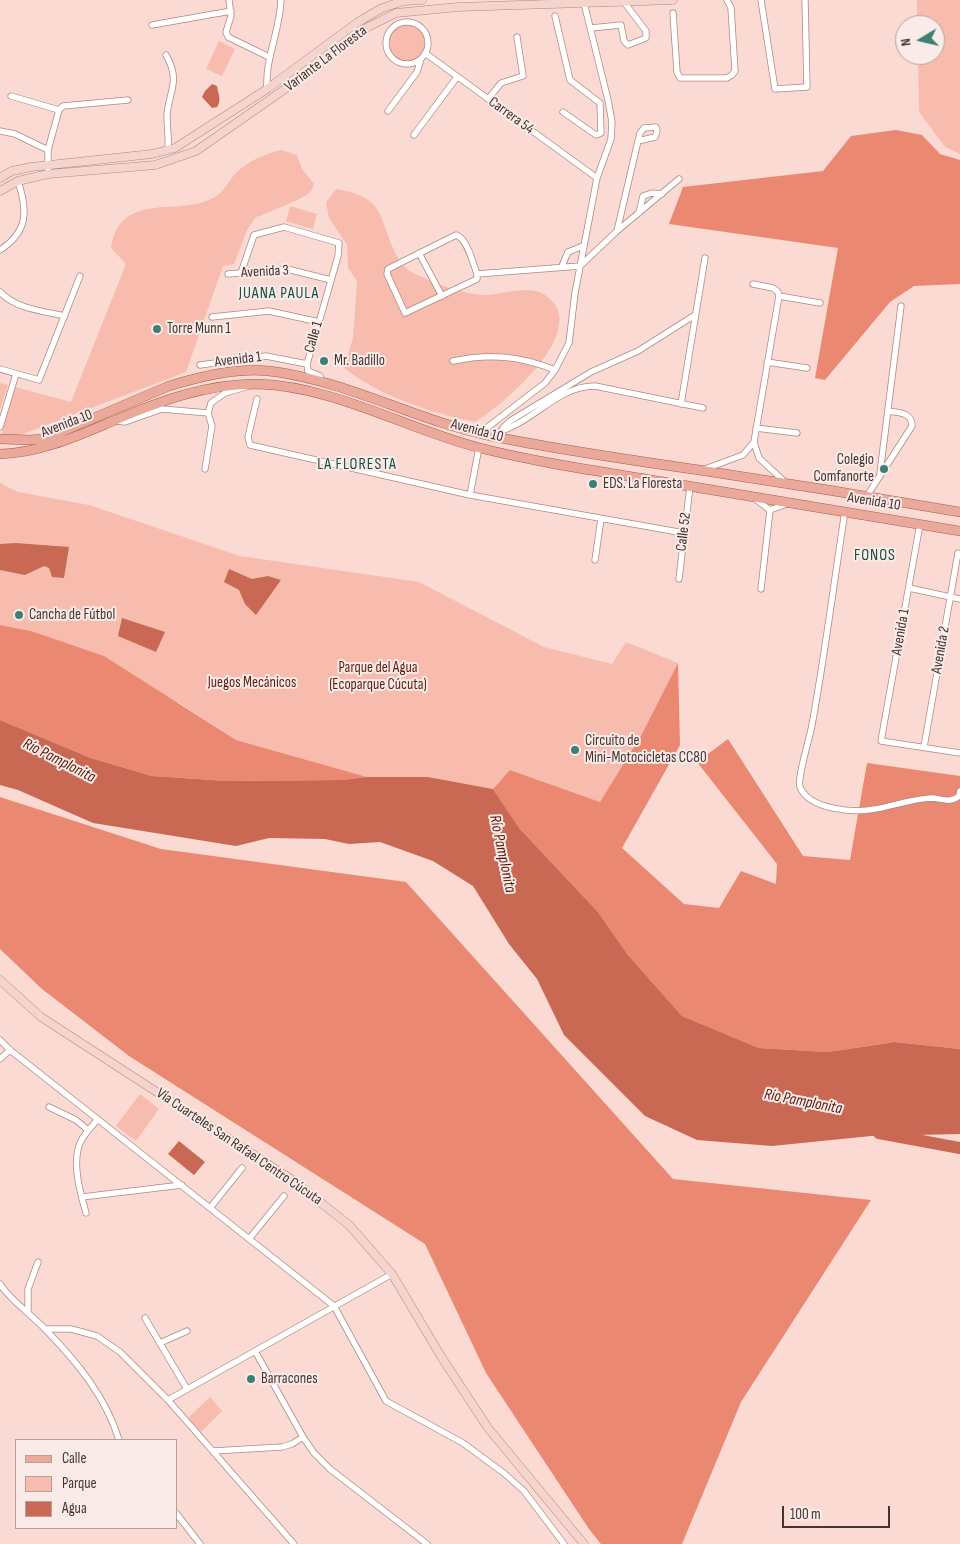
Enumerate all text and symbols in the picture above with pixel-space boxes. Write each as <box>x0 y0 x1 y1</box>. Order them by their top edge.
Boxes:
north arrow <box>895 15 945 65</box>
street label: Variante La Floresta <box>281 22 371 96</box>
text: N <box>897 37 915 47</box>
street label: Carrera 54 <box>485 94 537 138</box>
street label: Avenida 3 <box>241 262 289 282</box>
district label: JUANA PAULA <box>237 284 321 304</box>
street label: Calle 1 <box>301 319 327 355</box>
place label: Torre Munn 1 <box>167 320 231 338</box>
marker: Torre Munn 1 <box>151 323 163 335</box>
street label: Avenida 1 <box>214 348 262 372</box>
place label: Mr. Badillo <box>334 352 385 370</box>
marker: Mr. Badillo <box>318 355 330 367</box>
street label: Avenida 10 <box>39 406 95 442</box>
street label: Avenida 10 <box>449 415 505 447</box>
place label: Colegio Comfanorte <box>813 451 874 486</box>
district label: LA FLORESTA <box>316 455 398 475</box>
marker: Colegio Comfanorte <box>878 463 890 475</box>
place label: EDS. La Floresta <box>603 475 682 493</box>
marker: EDS. La Floresta <box>587 478 599 490</box>
street label: Avenida 10 <box>846 489 902 515</box>
street label: Calle 52 <box>673 512 695 552</box>
district label: FONOS <box>853 546 897 566</box>
place label: Cancha de Fútbol <box>29 606 115 624</box>
street label: Avenida 1 <box>888 607 914 657</box>
marker: Cancha de Fútbol <box>13 609 25 621</box>
street label: Avenida 2 <box>928 625 954 675</box>
park label: Parque del Agua (Ecoparque Cúcuta) <box>329 659 427 694</box>
park label: Juegos Mecánicos <box>208 674 296 692</box>
place label: Circuito de Mini-Motocicletas CC80 <box>585 732 707 767</box>
water label: Río Pamplonita <box>19 735 99 787</box>
marker: Circuito de Mini-Motocicletas CC80 <box>569 744 581 756</box>
water label: Río Pamplonita <box>484 813 520 895</box>
street label: Vía Cuarteles San Rafael Centro Cúcuta <box>153 1085 325 1209</box>
water label: Río Pamplonita <box>762 1085 844 1119</box>
place label: Barracones <box>261 1370 318 1388</box>
marker: Barracones <box>245 1373 257 1385</box>
legend <box>15 1439 178 1529</box>
text: Calle <box>62 1449 86 1468</box>
text: Parque <box>62 1474 97 1493</box>
scale bar <box>785 1496 892 1528</box>
text: Agua <box>62 1499 87 1518</box>
text: 100 m <box>790 1505 821 1524</box>

